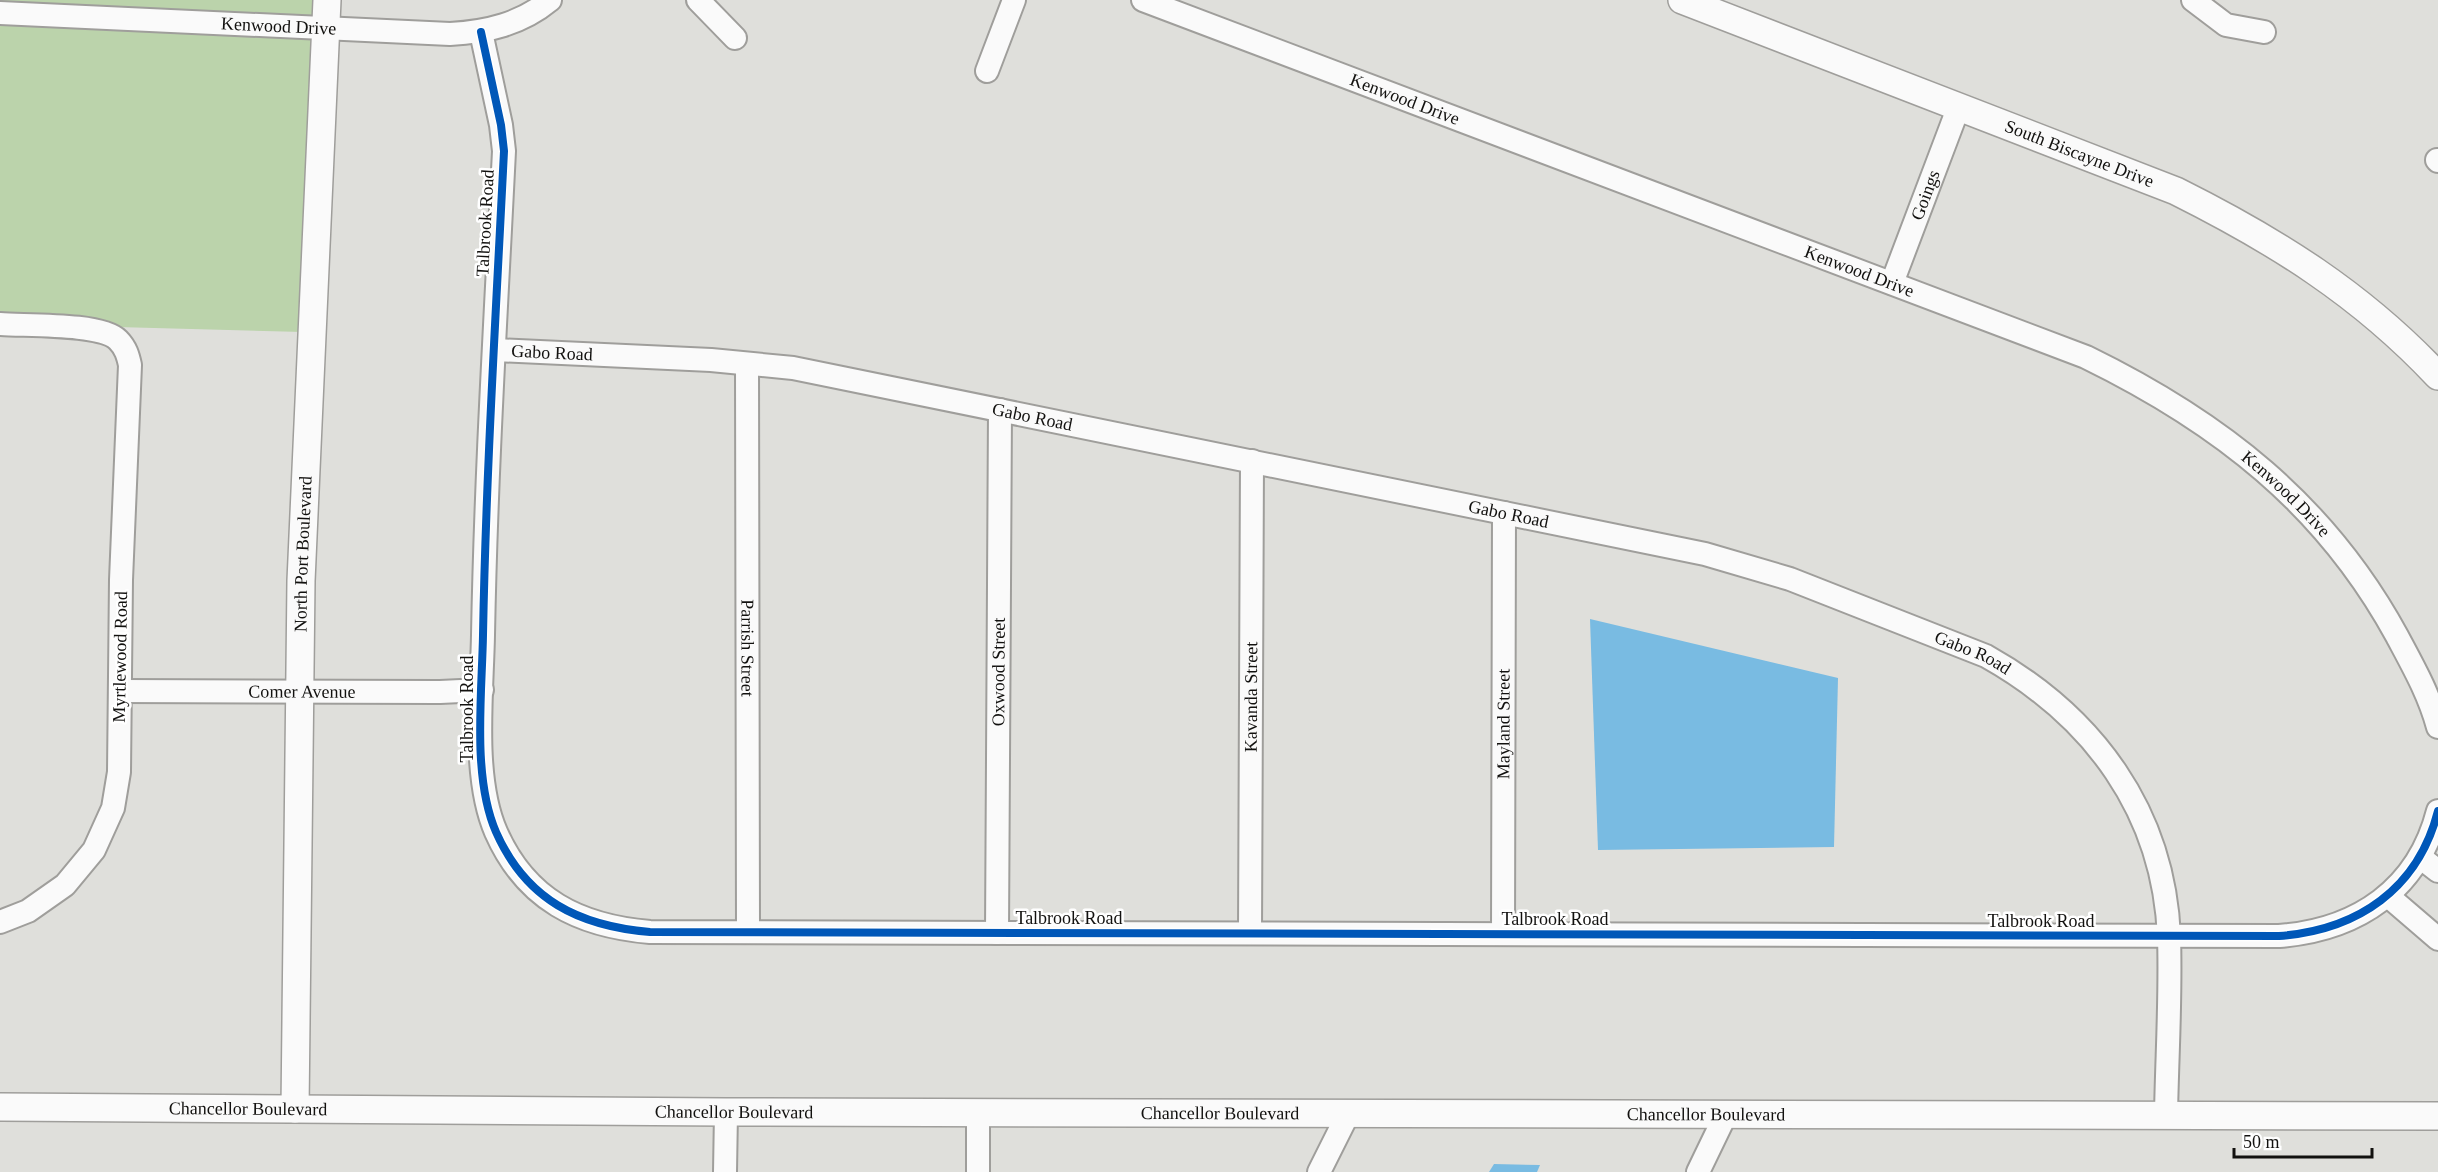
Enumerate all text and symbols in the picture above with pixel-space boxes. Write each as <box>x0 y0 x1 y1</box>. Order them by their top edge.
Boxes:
street label: Kenwood Drive <box>221 13 337 39</box>
street label: Kenwood Drive <box>1347 69 1462 129</box>
street label: South Biscayne Drive <box>2002 116 2157 191</box>
street label: Goings <box>1907 167 1944 223</box>
street label: Talbrook Road <box>472 169 498 277</box>
street label: Kenwood Drive <box>1802 241 1917 301</box>
street label: Gabo Road <box>511 341 593 365</box>
street label: Gabo Road <box>991 399 1074 435</box>
street label: Kenwood Drive <box>2238 447 2335 541</box>
street label: North Port Boulevard <box>290 476 316 632</box>
street label: Gabo Road <box>1467 496 1551 532</box>
street label: Myrtlewood Road <box>109 591 131 723</box>
street label: Parrish Street <box>737 599 758 697</box>
street label: Oxwood Street <box>988 618 1009 726</box>
street label: Gabo Road <box>1932 627 2015 678</box>
street label: Kavanda Street <box>1241 642 1261 752</box>
street label: Talbrook Road <box>457 655 477 763</box>
street label: Mayland Street <box>1493 669 1514 779</box>
street label: Comer Avenue <box>248 681 356 702</box>
street label: Talbrook Road <box>1015 908 1123 928</box>
street label: Talbrook Road <box>1501 909 1609 929</box>
street label: Talbrook Road <box>1987 911 2095 931</box>
street label: Chancellor Boulevard <box>169 1098 327 1119</box>
street label: Chancellor Boulevard <box>655 1102 813 1122</box>
street label: Chancellor Boulevard <box>1141 1103 1299 1123</box>
street label: Chancellor Boulevard <box>1627 1104 1785 1124</box>
scale bar <box>2234 1121 2372 1159</box>
text: 50 m <box>2243 1132 2280 1152</box>

